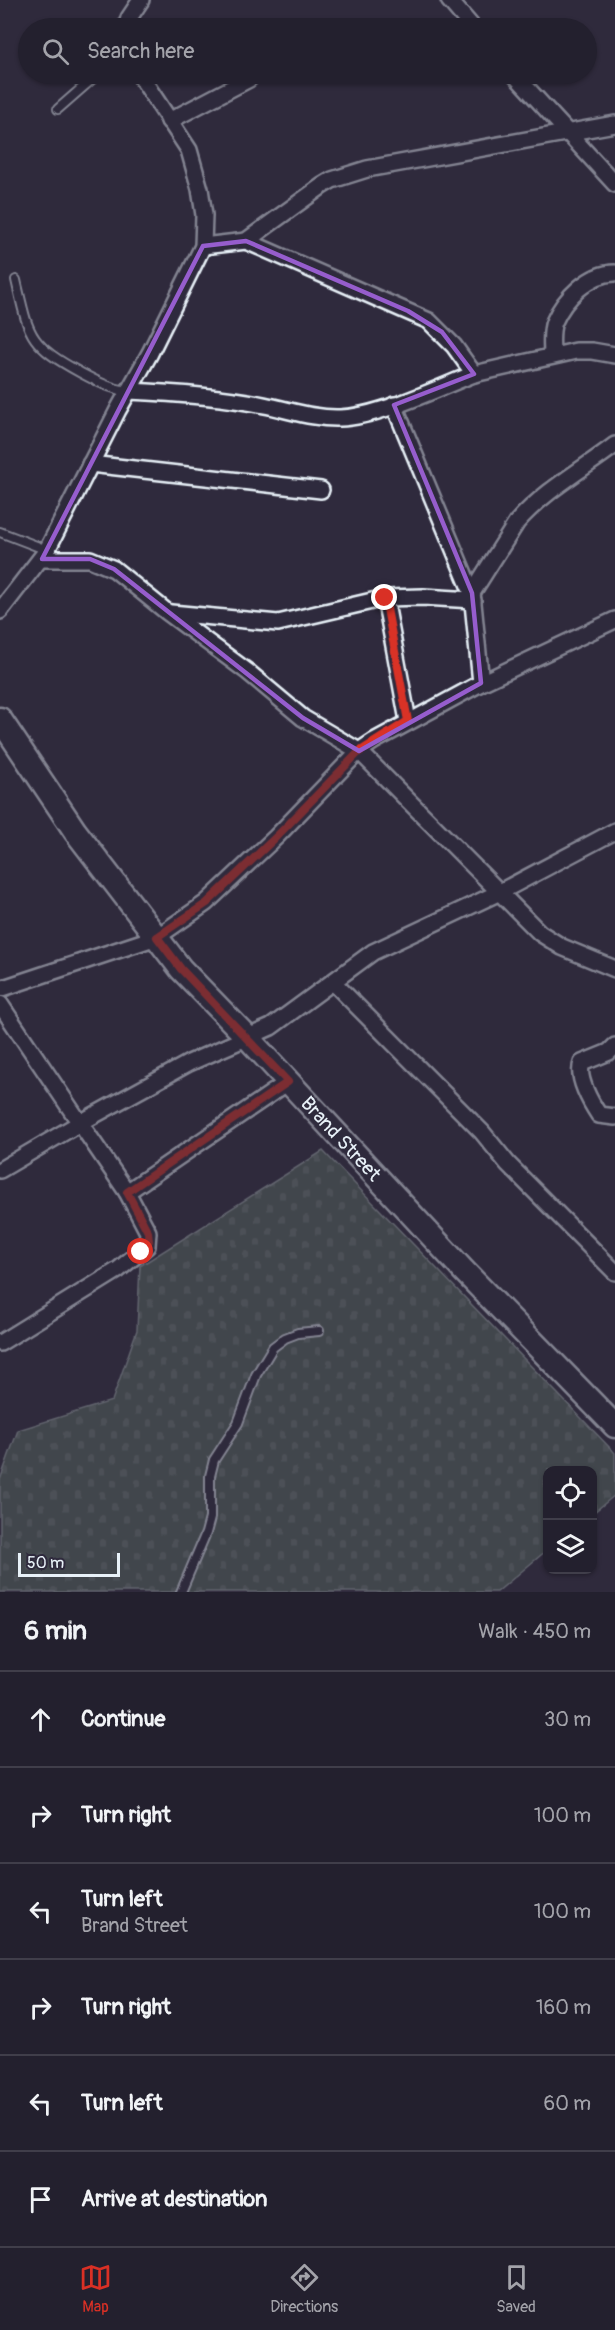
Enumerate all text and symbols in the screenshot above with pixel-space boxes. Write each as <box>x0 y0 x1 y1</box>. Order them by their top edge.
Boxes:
search box <box>18 18 597 84</box>
icon: search <box>39 35 72 68</box>
text: Search here <box>87 37 194 65</box>
route end <box>371 584 397 610</box>
street label: Brand Street <box>296 1091 387 1187</box>
route start <box>127 1238 153 1264</box>
map controls <box>543 1466 597 1574</box>
button: locate <box>543 1466 597 1520</box>
button: layers <box>543 1520 597 1574</box>
scale bar <box>18 1550 120 1578</box>
text: 50 m <box>27 1553 64 1573</box>
text: 6 min <box>24 1615 87 1647</box>
text: Walk · 450 m <box>478 1619 591 1644</box>
icon: ahead <box>24 1703 57 1736</box>
text: Continue <box>81 1705 165 1733</box>
text: 30 m <box>544 1707 591 1732</box>
icon: right <box>24 1799 57 1832</box>
text: Turn right <box>81 1801 171 1829</box>
text: 100 m <box>534 1803 591 1828</box>
text: Turn left <box>81 1885 163 1913</box>
icon: left <box>24 1895 57 1928</box>
text: 100 m <box>534 1899 591 1924</box>
text: Brand Street <box>81 1913 188 1938</box>
icon: right <box>24 1991 57 2024</box>
text: Turn right <box>81 1993 171 2021</box>
text: 160 m <box>536 1995 591 2020</box>
icon: left <box>24 2087 57 2120</box>
text: Turn left <box>81 2089 163 2117</box>
text: 60 m <box>544 2091 591 2116</box>
icon: arrive <box>24 2183 57 2216</box>
text: Arrive at destination <box>81 2185 267 2213</box>
tab: Map <box>79 2261 112 2317</box>
tab: Directions <box>270 2261 338 2317</box>
tab: Saved <box>496 2261 536 2317</box>

